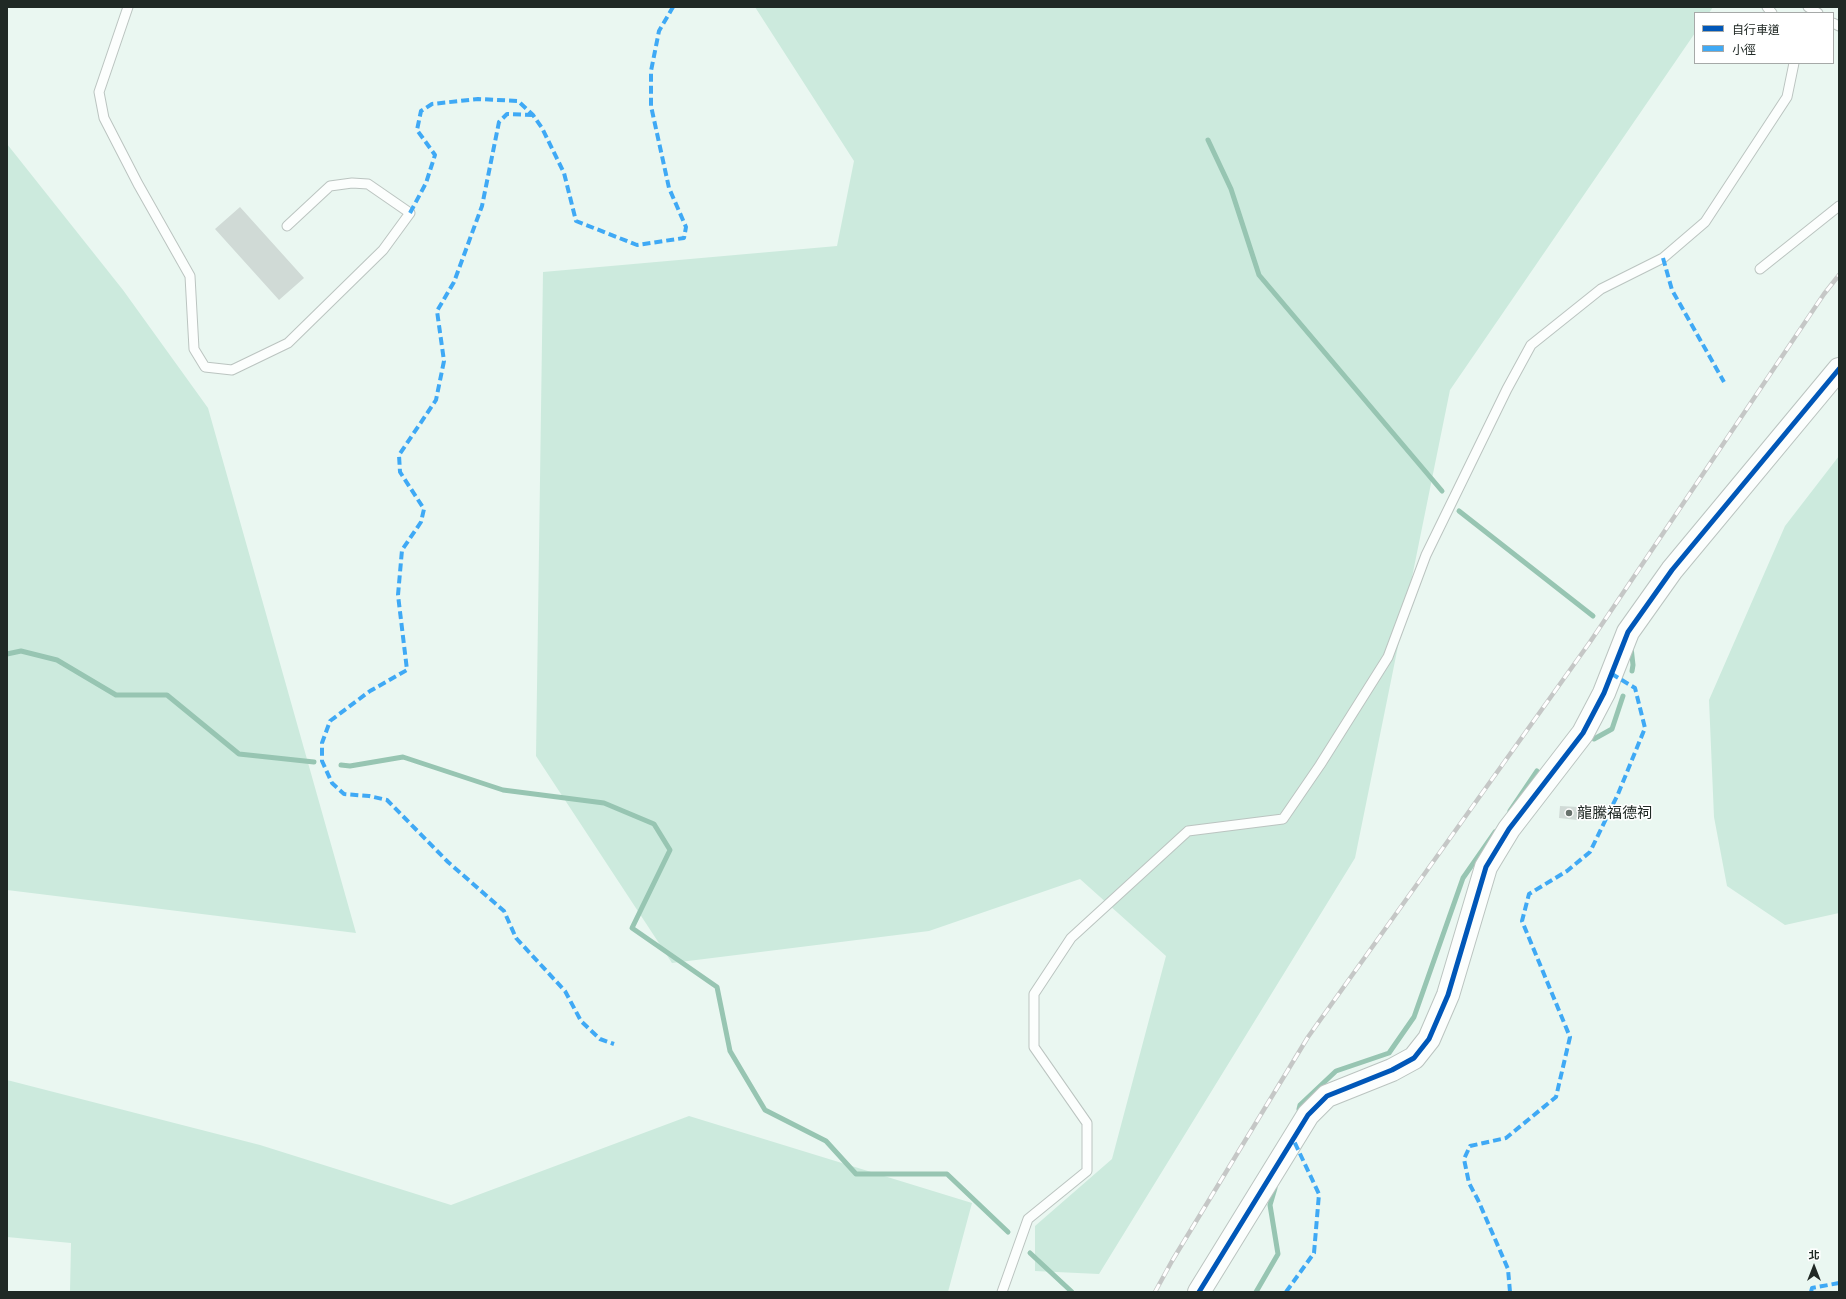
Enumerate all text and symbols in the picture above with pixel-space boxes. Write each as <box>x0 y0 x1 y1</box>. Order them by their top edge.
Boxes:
legend <box>1694 12 1834 64</box>
text: 自行車道 <box>1732 22 1780 36</box>
text: 小徑 <box>1732 42 1756 56</box>
place label: 龍騰福德祠 <box>1577 804 1652 822</box>
marker: 龍騰福德祠 <box>1564 808 1574 818</box>
north arrow <box>1794 1247 1834 1287</box>
text: 北 <box>1809 1248 1820 1261</box>

